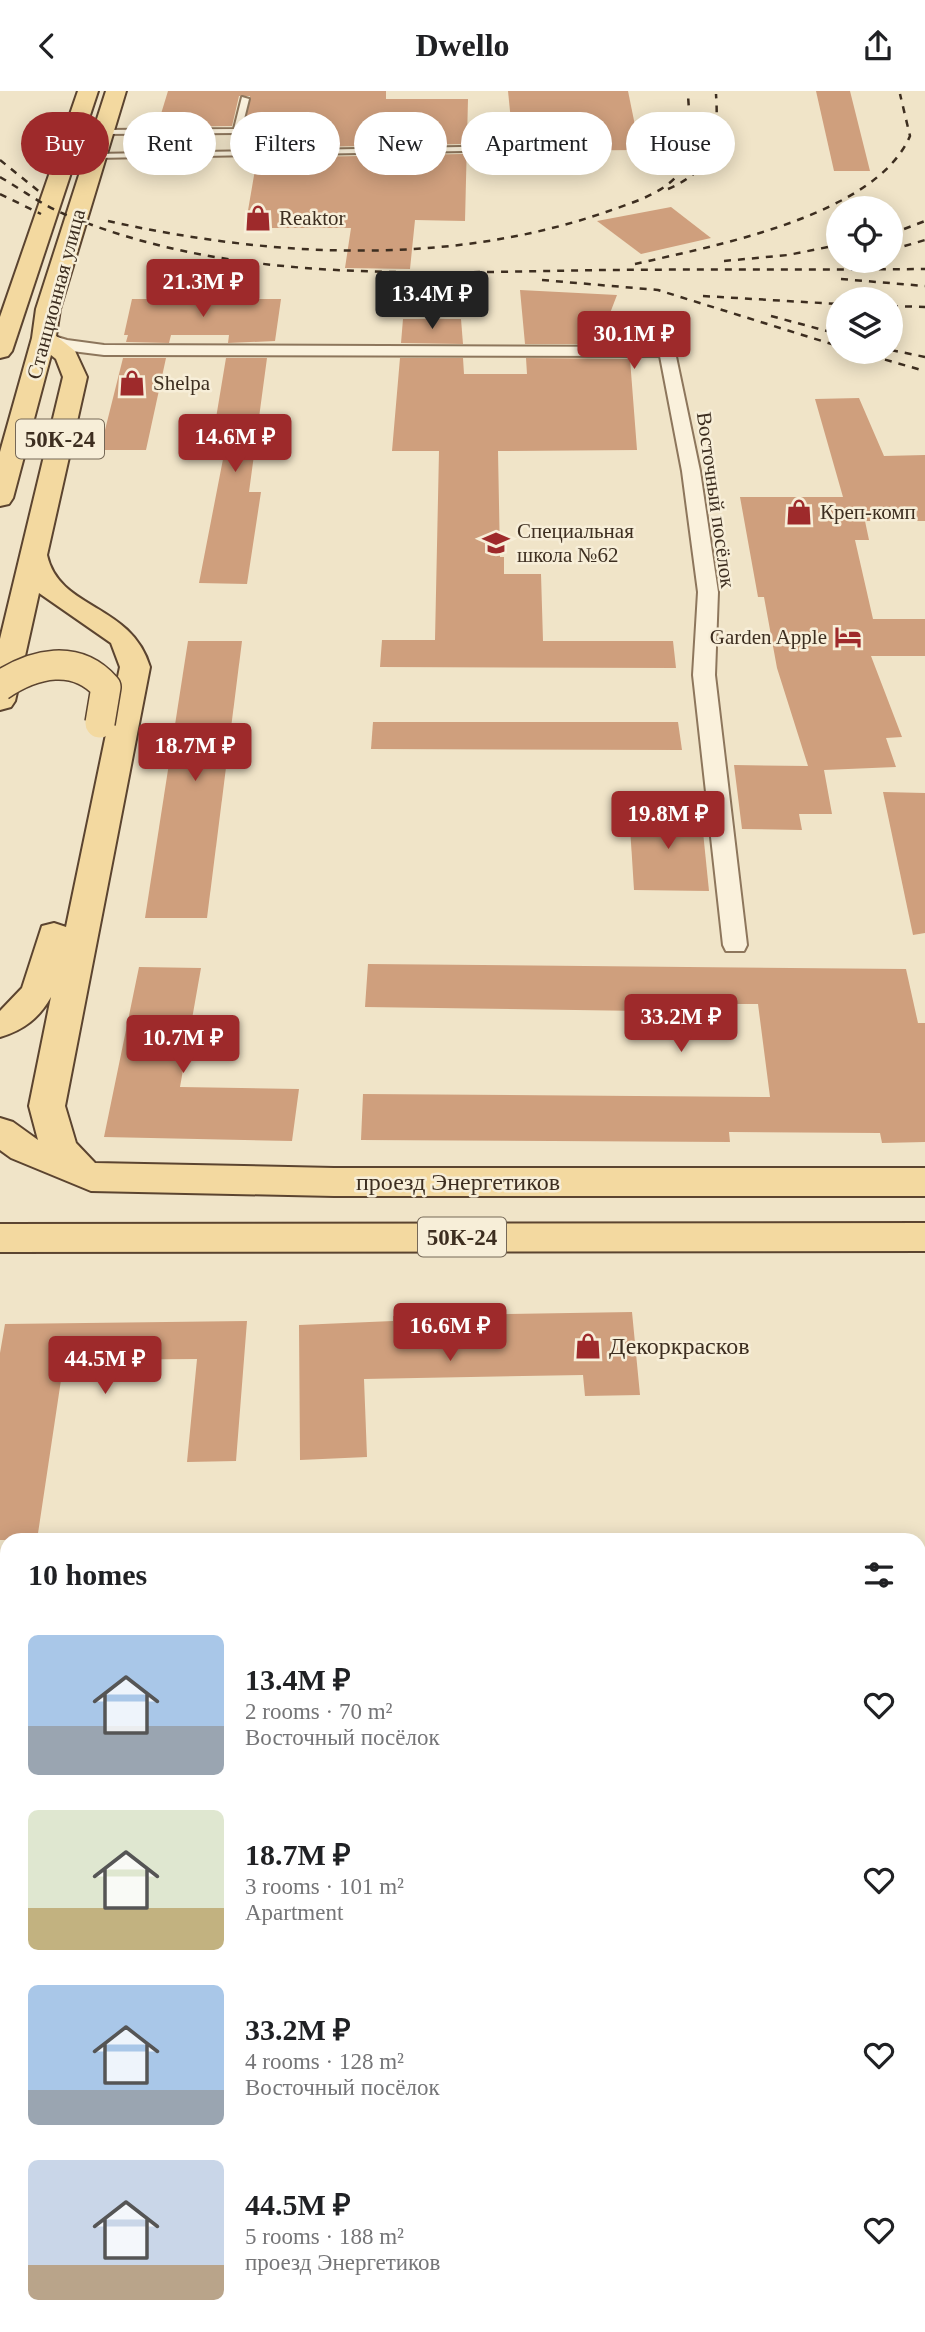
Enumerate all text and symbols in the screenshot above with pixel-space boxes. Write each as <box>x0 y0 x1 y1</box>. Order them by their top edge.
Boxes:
icon: back <box>28 27 66 65</box>
text: Dwello <box>415 27 510 63</box>
icon: share <box>859 27 897 65</box>
chip: Buy <box>21 112 109 175</box>
chip: Rent <box>123 112 216 175</box>
chip: Filters <box>230 112 340 175</box>
chip: New <box>354 112 447 175</box>
chip: Apartment <box>461 112 612 175</box>
chip: House <box>626 112 735 175</box>
map controls <box>826 196 903 364</box>
button: locate <box>826 196 903 273</box>
shop icon: Reaktor <box>243 203 273 233</box>
street label: Станционная улица <box>22 206 90 382</box>
place label: Reaktor <box>279 206 345 230</box>
pin: 21.3M ₽ <box>138 259 268 319</box>
text: 21.3M ₽ <box>162 269 244 294</box>
pin: 13.4M ₽ <box>367 271 497 331</box>
text: 13.4M ₽ <box>391 281 473 306</box>
button: layers <box>826 287 903 364</box>
pin: 30.1M ₽ <box>569 311 699 371</box>
text: 30.1M ₽ <box>593 321 675 346</box>
shop icon: Shelpa <box>117 368 147 398</box>
place label: Shelpa <box>153 371 211 395</box>
street label: Восточный посёлок <box>692 410 740 590</box>
pin: 14.6M ₽ <box>170 415 300 474</box>
road number: 50К-24 <box>16 419 104 459</box>
text: 14.6M ₽ <box>194 424 276 449</box>
shop icon: Креп-комп <box>784 497 814 527</box>
place label: Креп-комп <box>820 500 916 524</box>
place label: Специальная школа №62 <box>517 519 634 567</box>
school or university icon: Специальная школа №62 <box>481 528 511 558</box>
hotel icon: Garden Apple <box>833 622 863 652</box>
place label: Garden Apple <box>710 625 827 649</box>
pin: 18.7M ₽ <box>130 723 260 783</box>
text: 18.7M ₽ <box>154 733 236 758</box>
pin: 19.8M ₽ <box>603 791 733 851</box>
text: 19.8M ₽ <box>627 801 709 826</box>
pin: 33.2M ₽ <box>616 995 746 1054</box>
text: 33.2M ₽ <box>640 1004 722 1029</box>
pin: 10.7M ₽ <box>118 1016 248 1075</box>
text: 10.7M ₽ <box>142 1025 224 1050</box>
street label: проезд Энергетиков <box>356 1169 560 1195</box>
road number: 50К-24 <box>418 1217 506 1257</box>
pin: 16.6M ₽ <box>385 1303 515 1363</box>
text: 16.6M ₽ <box>409 1313 491 1338</box>
shop icon: Декоркрасков <box>573 1331 603 1361</box>
place label: Декоркрасков <box>609 1333 750 1359</box>
pin: 44.5M ₽ <box>40 1337 170 1396</box>
text: 44.5M ₽ <box>64 1346 146 1371</box>
icon: filters <box>860 1556 898 1594</box>
text: 10 homes <box>28 1558 147 1591</box>
icon: home <box>84 1663 168 1747</box>
text: 13.4M ₽ <box>245 1663 351 1696</box>
icon: heart <box>860 1686 898 1724</box>
text: 2 rooms · 70 m² <box>245 1699 392 1724</box>
text: Восточный посёлок <box>245 1725 440 1750</box>
icon: home <box>84 1838 168 1922</box>
text: 18.7M ₽ <box>245 1838 351 1871</box>
icon: heart <box>860 1861 898 1899</box>
text: 3 rooms · 101 m² <box>245 1874 404 1899</box>
text: Apartment <box>245 1900 343 1925</box>
icon: home <box>84 2013 168 2097</box>
text: 33.2M ₽ <box>245 2013 351 2046</box>
icon: heart <box>860 2036 898 2074</box>
text: 4 rooms · 128 m² <box>245 2049 404 2074</box>
text: Восточный посёлок <box>245 2075 440 2100</box>
icon: home <box>84 2188 168 2272</box>
text: 44.5M ₽ <box>245 2188 351 2221</box>
icon: heart <box>860 2211 898 2249</box>
text: 5 rooms · 188 m² <box>245 2224 404 2249</box>
text: проезд Энергетиков <box>245 2250 440 2275</box>

